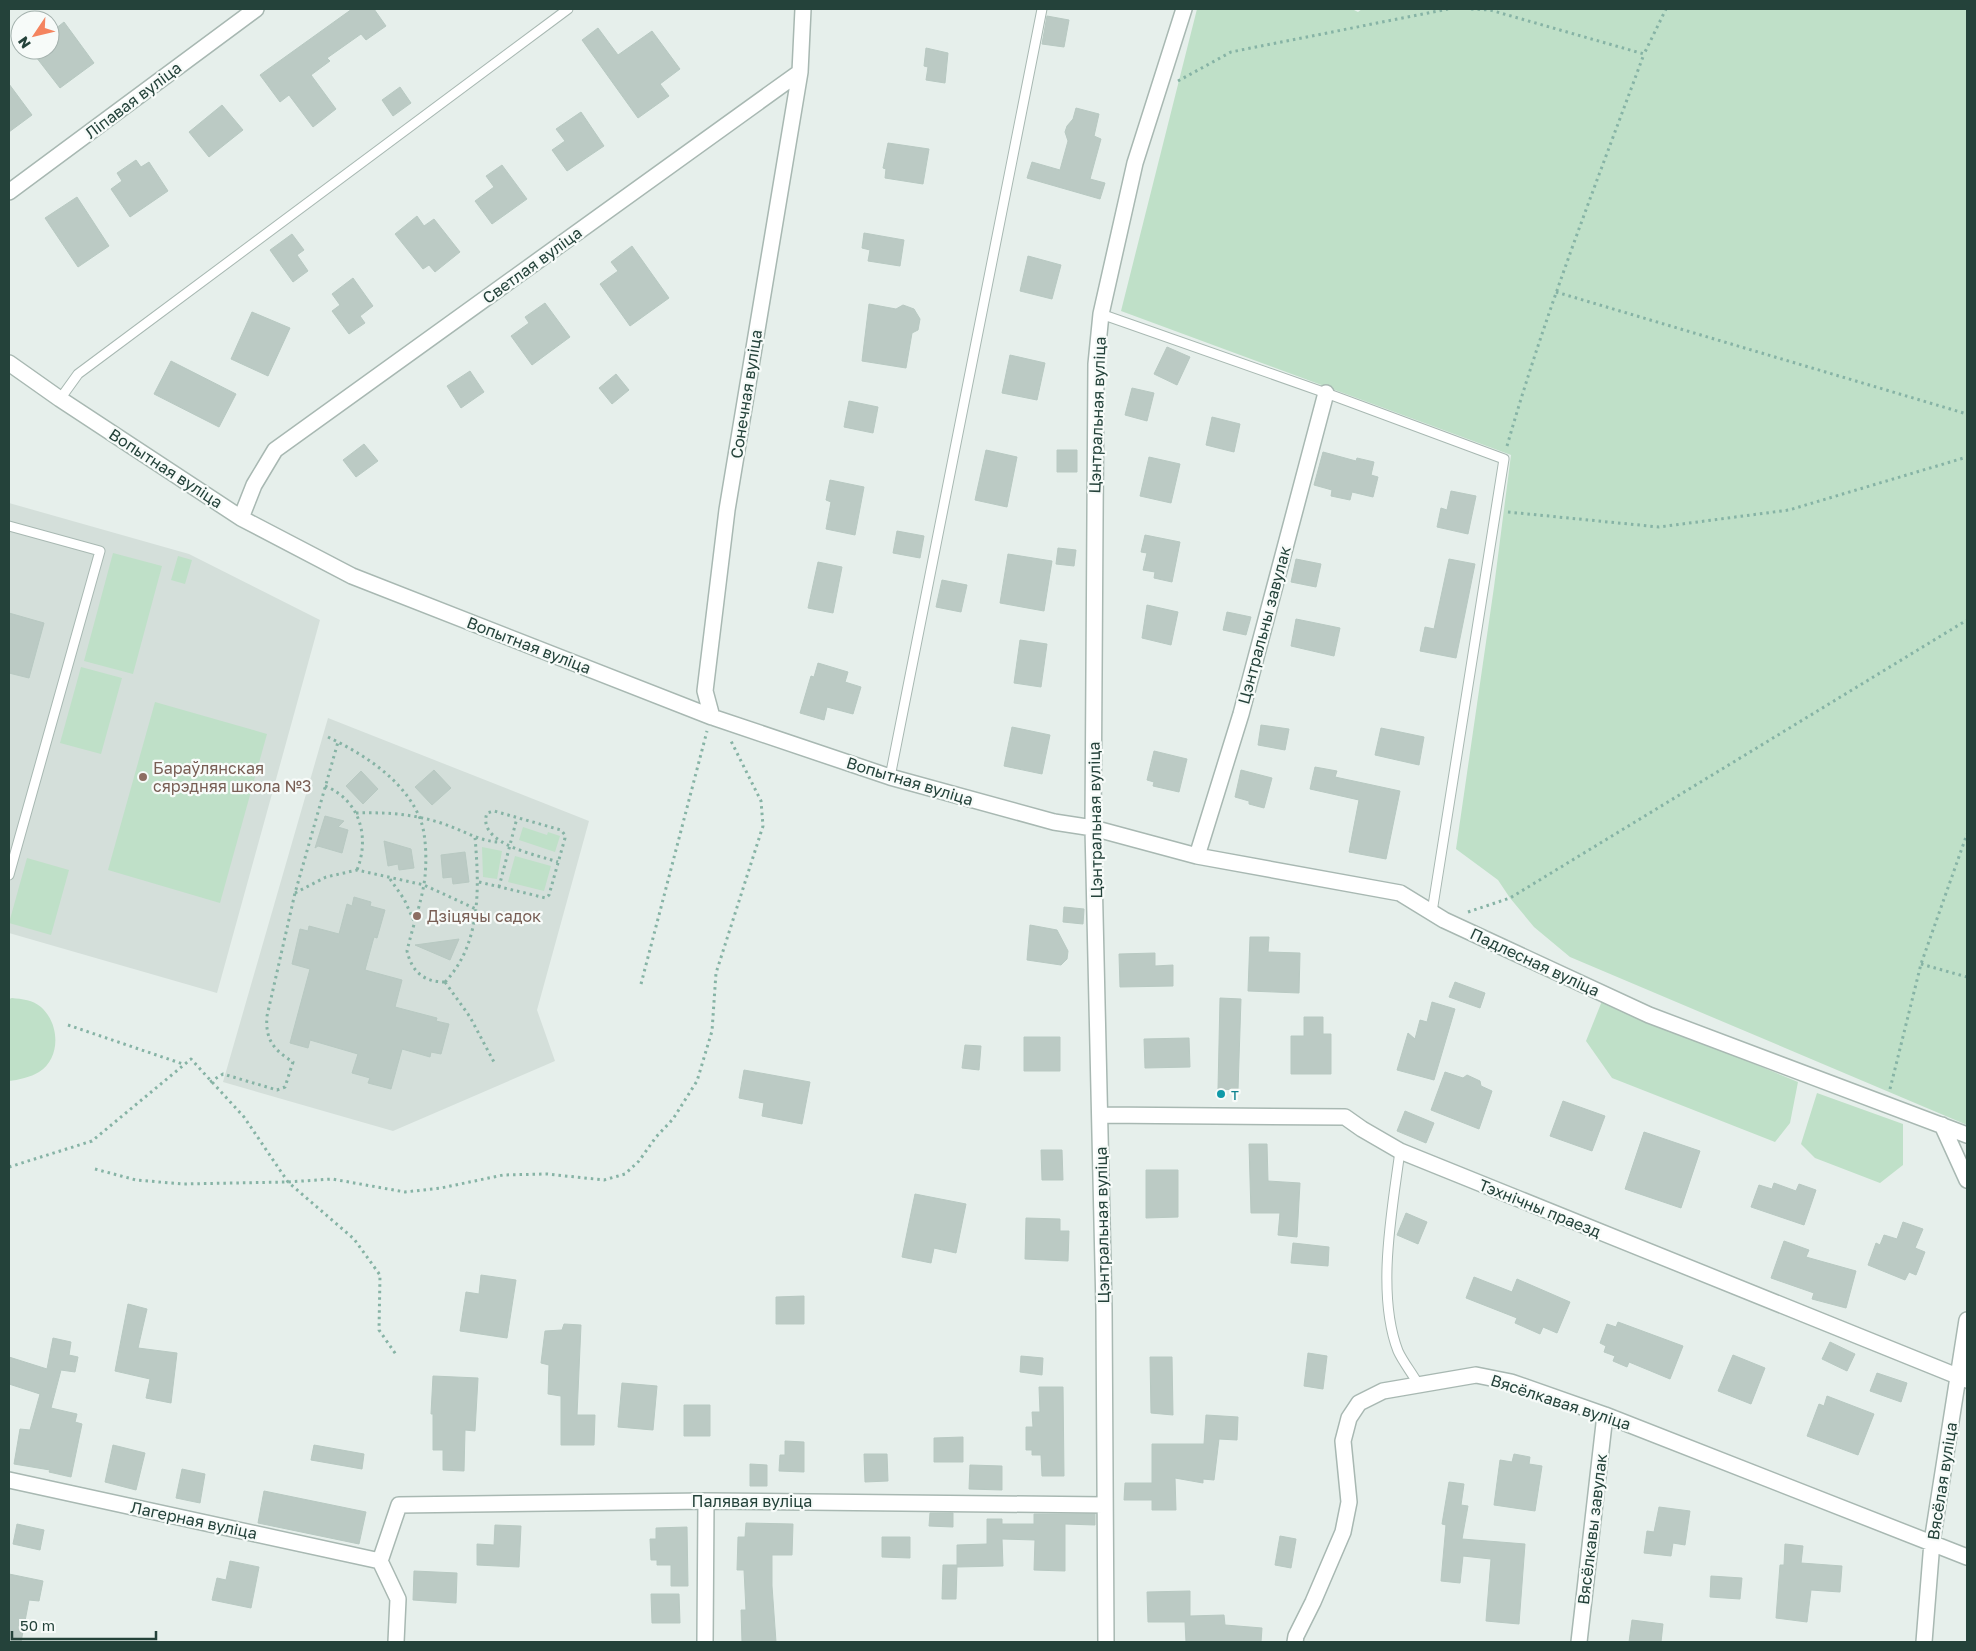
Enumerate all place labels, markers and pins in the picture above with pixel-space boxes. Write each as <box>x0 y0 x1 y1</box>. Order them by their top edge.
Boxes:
place label: Бараўлянская сярэдняя школа №3 <box>153 758 311 796</box>
marker: Бараўлянская сярэдняя школа №3 <box>137 771 149 783</box>
place label: Дзіцячы садок <box>427 906 541 926</box>
marker: Дзіцячы садок <box>411 910 423 922</box>
place label: т <box>1231 1084 1239 1104</box>
marker: т <box>1215 1088 1227 1100</box>

